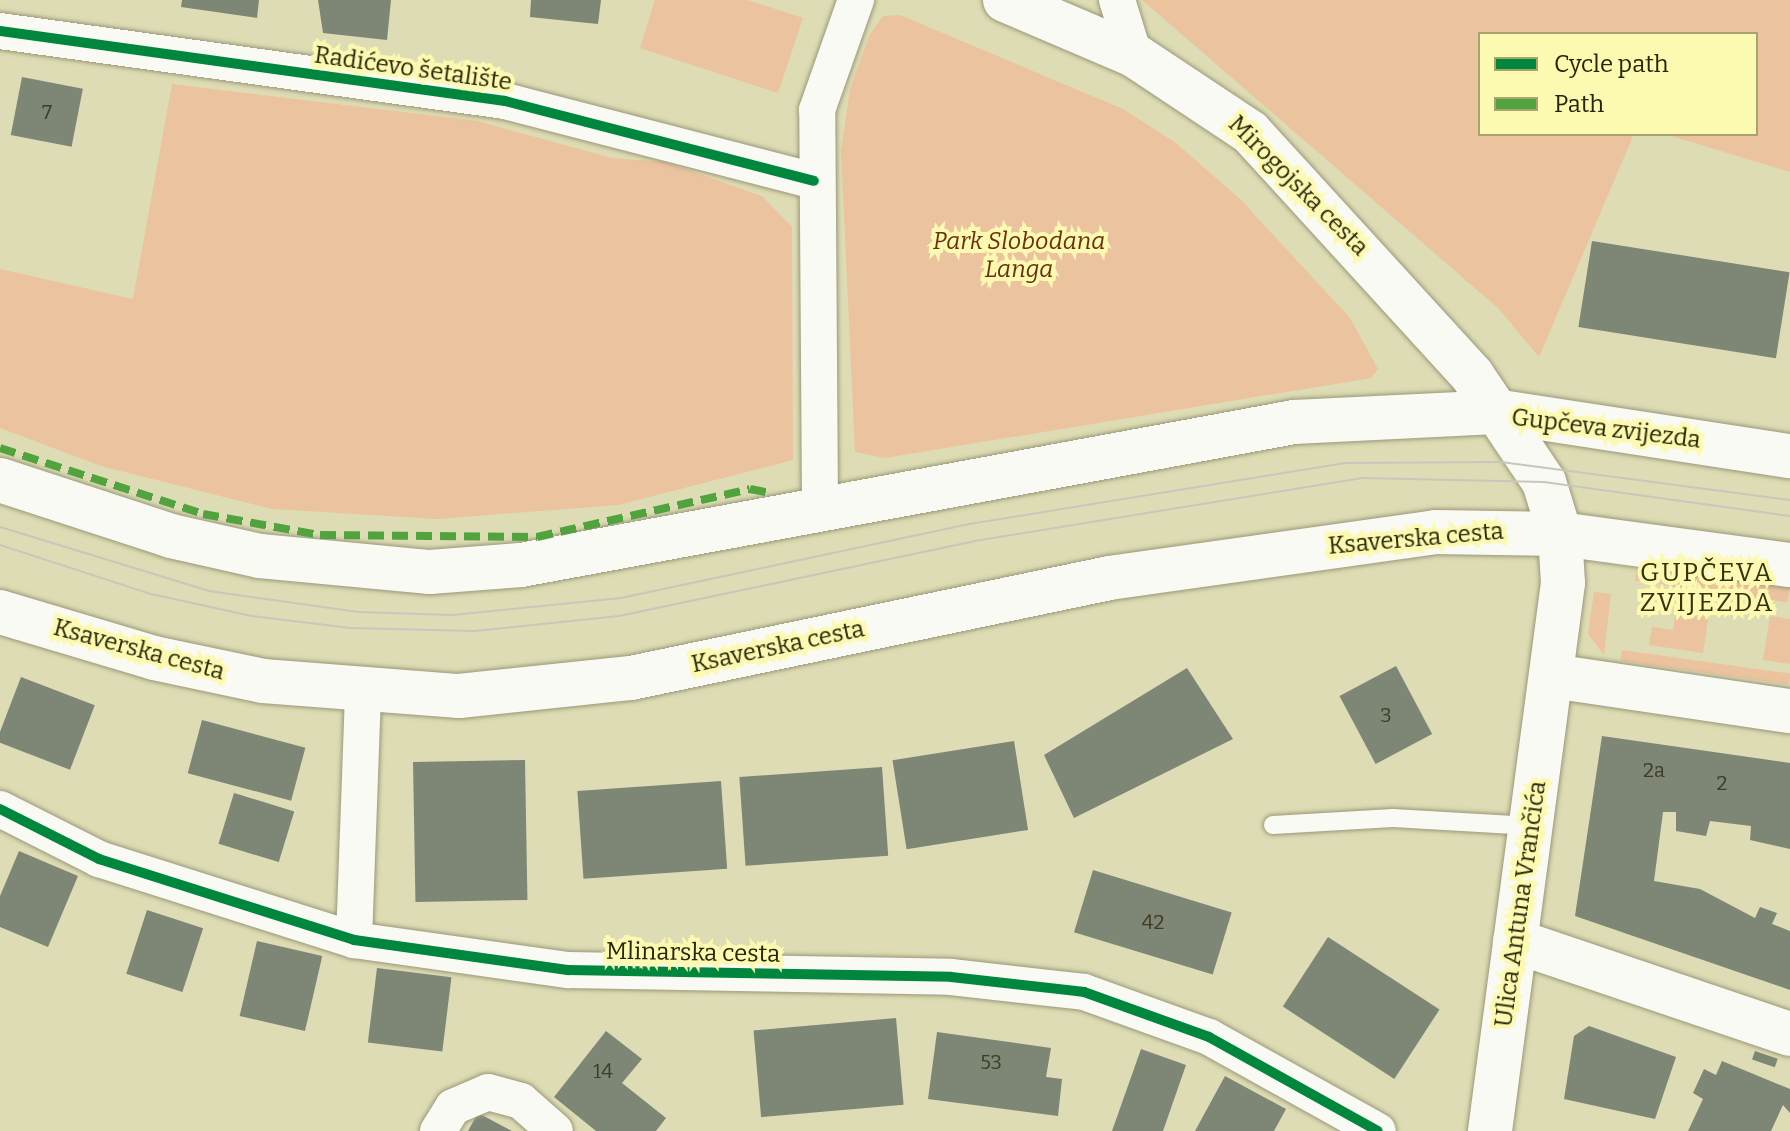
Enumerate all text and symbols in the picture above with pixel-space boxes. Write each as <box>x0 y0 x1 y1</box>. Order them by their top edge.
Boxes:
legend <box>1478 32 1758 136</box>
street label: Radićevo šetalište <box>312 41 514 97</box>
text: Cycle path <box>1554 50 1669 78</box>
text: Path <box>1554 90 1604 118</box>
house number: 7 <box>42 100 52 124</box>
street label: Mirogojska cesta <box>1222 110 1374 262</box>
park label: Park Slobodana Langa <box>933 228 1105 284</box>
street label: Gupčeva zvijezda <box>1510 403 1702 455</box>
street label: Ksaverska cesta <box>1327 517 1505 561</box>
district label: GUPČEVA ZVIJEZDA <box>1640 557 1774 618</box>
street label: Ksaverska cesta <box>50 613 228 687</box>
street label: Ksaverska cesta <box>689 615 867 679</box>
house number: 3 <box>1380 703 1392 727</box>
house number: 2a <box>1643 758 1665 782</box>
house number: 2 <box>1717 771 1727 795</box>
street label: Ulica Antuna Vrančića <box>1489 779 1553 1029</box>
house number: 42 <box>1142 910 1164 934</box>
street label: Mlinarska cesta <box>606 937 780 969</box>
house number: 53 <box>980 1050 1002 1074</box>
house number: 14 <box>593 1059 613 1083</box>

